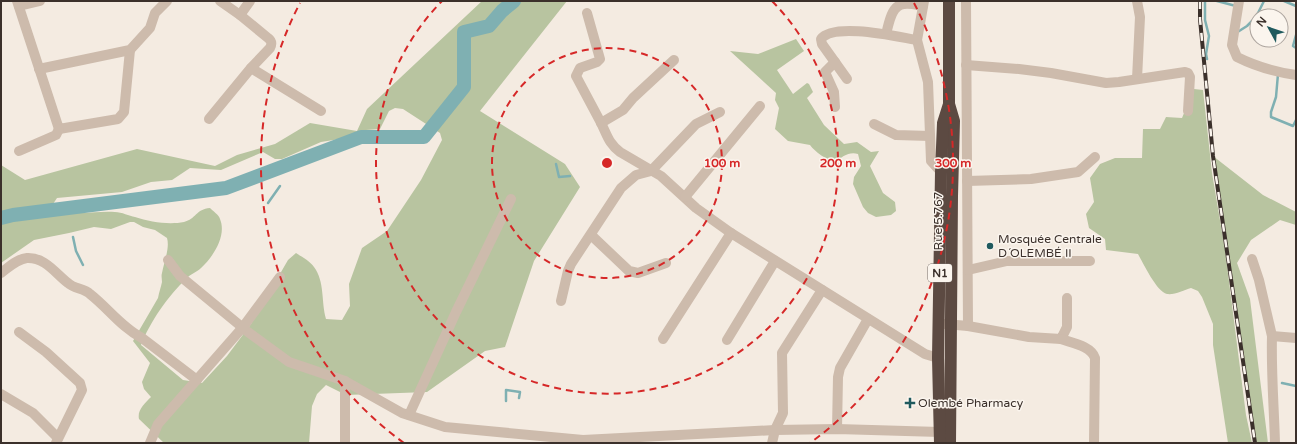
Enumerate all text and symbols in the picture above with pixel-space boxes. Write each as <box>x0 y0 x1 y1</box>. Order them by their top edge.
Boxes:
north arrow <box>1249 8 1289 48</box>
text: N <box>1254 14 1270 29</box>
centre of rings <box>600 156 614 170</box>
text: 100 m <box>704 156 740 170</box>
text: 200 m <box>820 156 856 170</box>
text: 300 m <box>935 156 971 170</box>
street label: Rue 5.767 <box>931 192 945 250</box>
place label: Mosquée Centrale D´OLEMBÉ II <box>998 232 1102 260</box>
marker: Mosquée Centrale D´OLEMBÉ II <box>985 241 995 251</box>
road number: N1 <box>928 264 952 282</box>
place label: Olembé Pharmacy <box>918 396 1024 410</box>
marker: Olembé Pharmacy <box>905 398 915 408</box>

